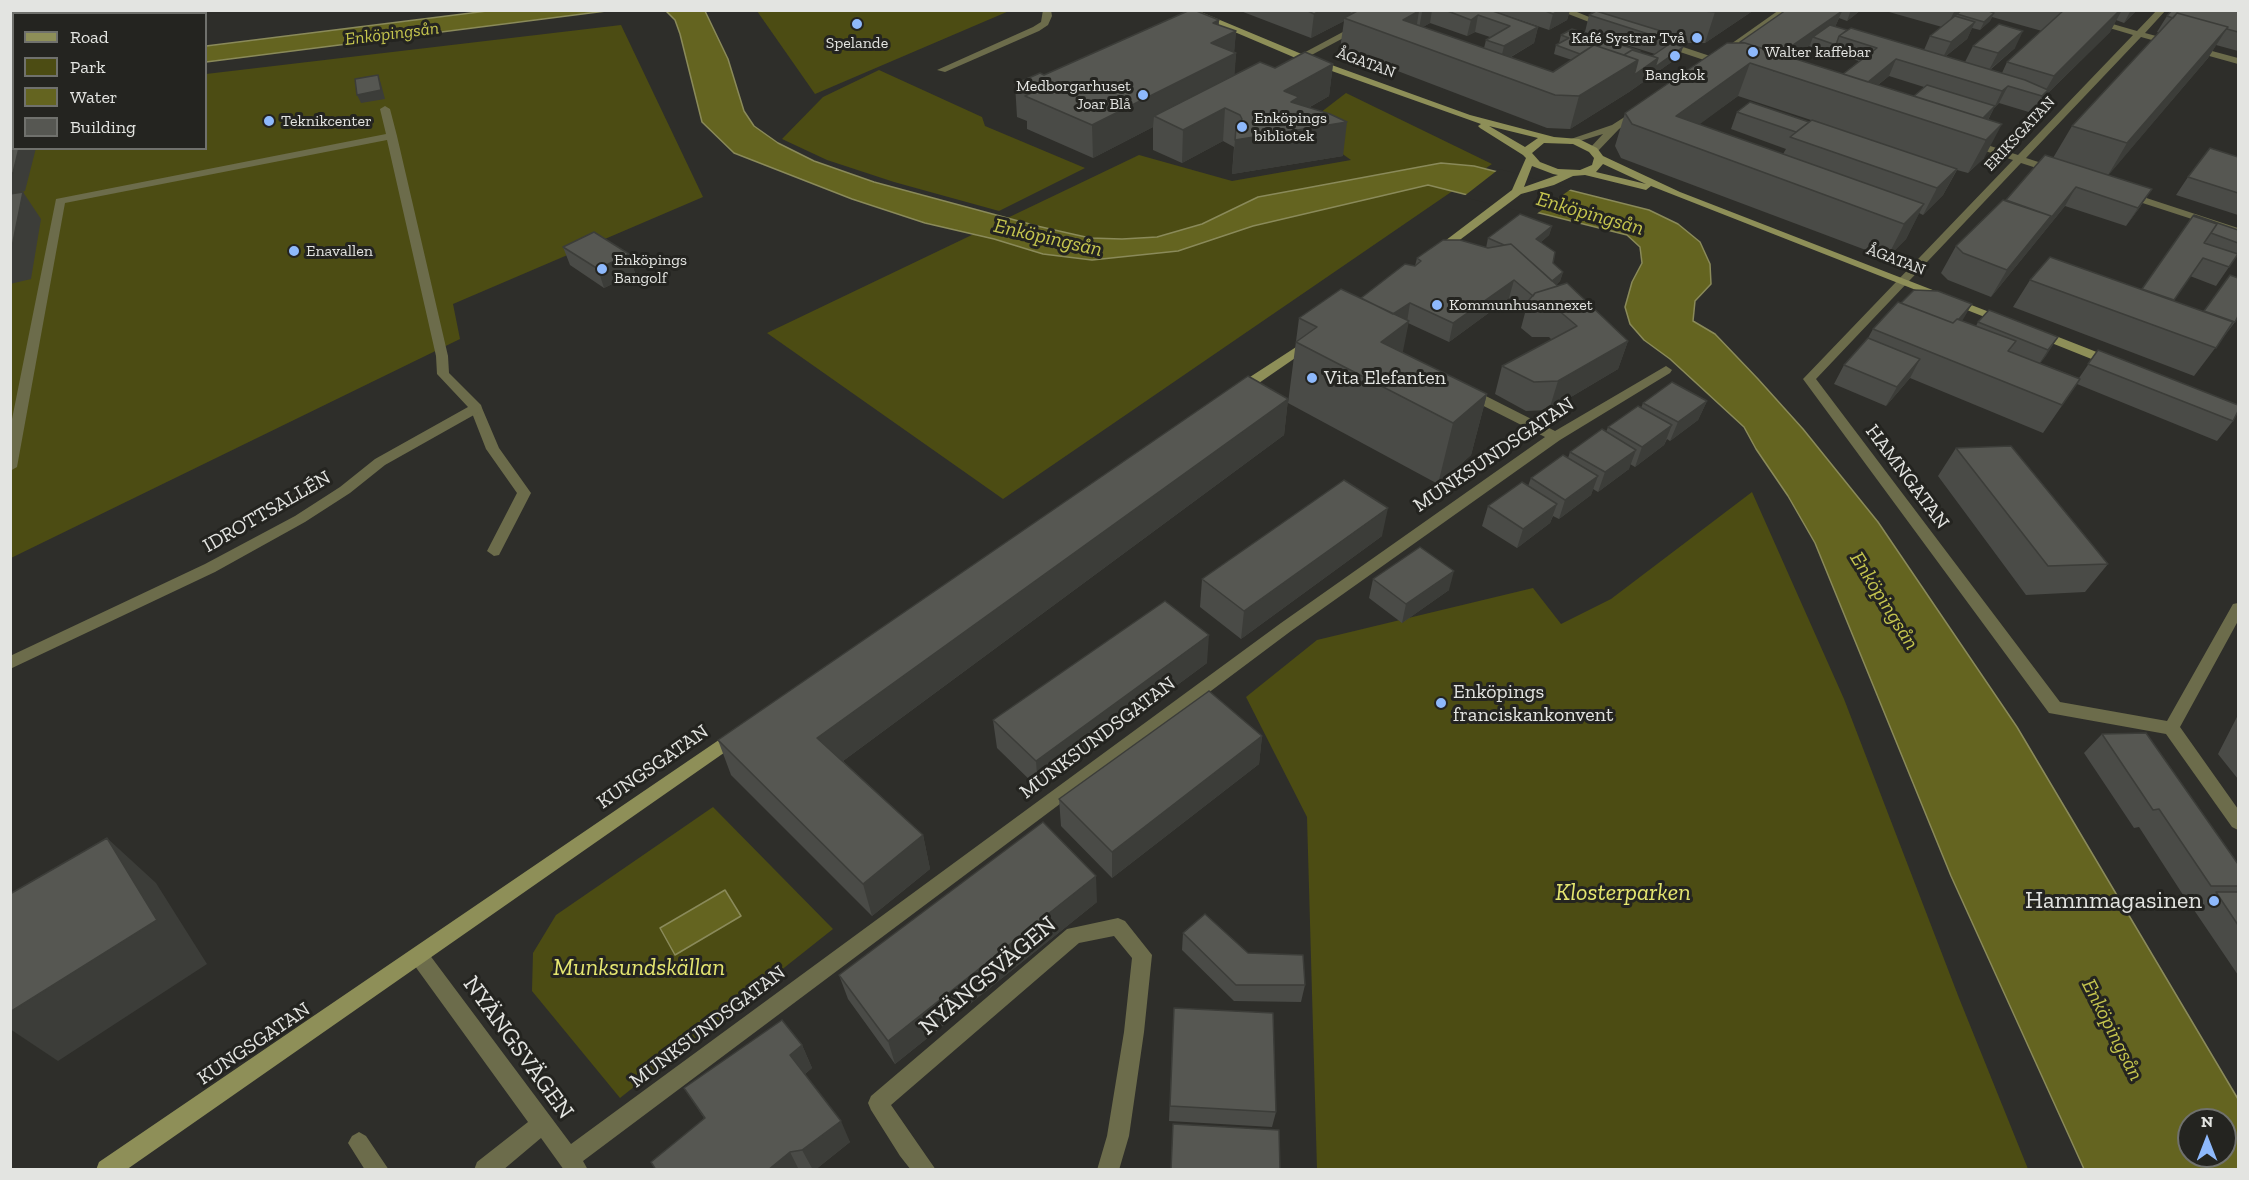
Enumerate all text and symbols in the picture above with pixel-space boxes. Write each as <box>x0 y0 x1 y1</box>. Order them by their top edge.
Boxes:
legend <box>12 12 207 150</box>
marker: Spelande <box>850 17 864 31</box>
water label: Enköpingsån <box>344 18 440 50</box>
text: Road <box>70 26 109 48</box>
place label: Kafé Systrar Två <box>1571 28 1685 48</box>
marker: Kafé Systrar Två <box>1690 31 1704 45</box>
place label: Spelande <box>826 33 888 53</box>
place label: Walter kaffebar <box>1765 42 1871 62</box>
street label: ÅGATAN <box>1334 43 1398 83</box>
marker: Walter kaffebar <box>1746 45 1760 59</box>
marker: Bangkok <box>1668 49 1682 63</box>
text: Park <box>70 56 106 78</box>
place label: Bangkok <box>1645 65 1705 85</box>
place label: Medborgarhuset Joar Blå <box>1016 76 1131 114</box>
text: Water <box>70 86 117 108</box>
marker: Medborgarhuset Joar Blå <box>1136 88 1150 102</box>
street label: ERIKSGATAN <box>1981 93 2059 175</box>
place label: Enköpings bibliotek <box>1254 108 1327 146</box>
place label: Teknikcenter <box>281 111 372 131</box>
marker: Teknikcenter <box>262 114 276 128</box>
text: Building <box>70 116 136 138</box>
marker: Enköpings bibliotek <box>1235 120 1249 134</box>
water label: Enköpingsån <box>1533 187 1647 241</box>
water label: Enköpingsån <box>991 213 1105 263</box>
street label: ÅGATAN <box>1864 240 1928 280</box>
place label: Enavallen <box>306 241 373 261</box>
marker: Enavallen <box>287 244 301 258</box>
place label: Enköpings Bangolf <box>614 250 687 288</box>
marker: Enköpings Bangolf <box>595 262 609 276</box>
place label: Kommunhusannexet <box>1449 295 1593 315</box>
marker: Kommunhusannexet <box>1430 298 1444 312</box>
place label: Vita Elefanten <box>1324 366 1446 390</box>
marker: Vita Elefanten <box>1305 371 1319 385</box>
street label: MUNKSUNDSGATAN <box>1409 392 1579 518</box>
street label: HAMNGATAN <box>1860 420 1954 534</box>
street label: IDROTTSALLÉN <box>199 466 335 558</box>
water label: Enköpingsån <box>1844 547 1924 655</box>
street label: MUNKSUNDSGATAN <box>1015 672 1181 804</box>
place label: Enköpings franciskankonvent <box>1453 680 1613 727</box>
marker: Enköpings franciskankonvent <box>1434 696 1448 710</box>
street label: KUNGSGATAN <box>593 720 713 814</box>
park label: Klosterparken <box>1555 879 1691 907</box>
place label: Hamnmagasinen <box>2025 887 2202 915</box>
marker: Hamnmagasinen <box>2207 894 2221 908</box>
street label: NYÄNGSVÄGEN <box>914 910 1062 1042</box>
park label: Munksundskällan <box>553 954 725 982</box>
street label: MUNKSUNDSGATAN <box>625 961 791 1093</box>
street label: NYÄNGSVÄGEN <box>456 971 580 1125</box>
water label: Enköpingsån <box>2076 975 2148 1085</box>
street label: KUNGSGATAN <box>193 998 315 1090</box>
north arrow <box>2177 1108 2237 1168</box>
text: N <box>2201 1112 2213 1131</box>

